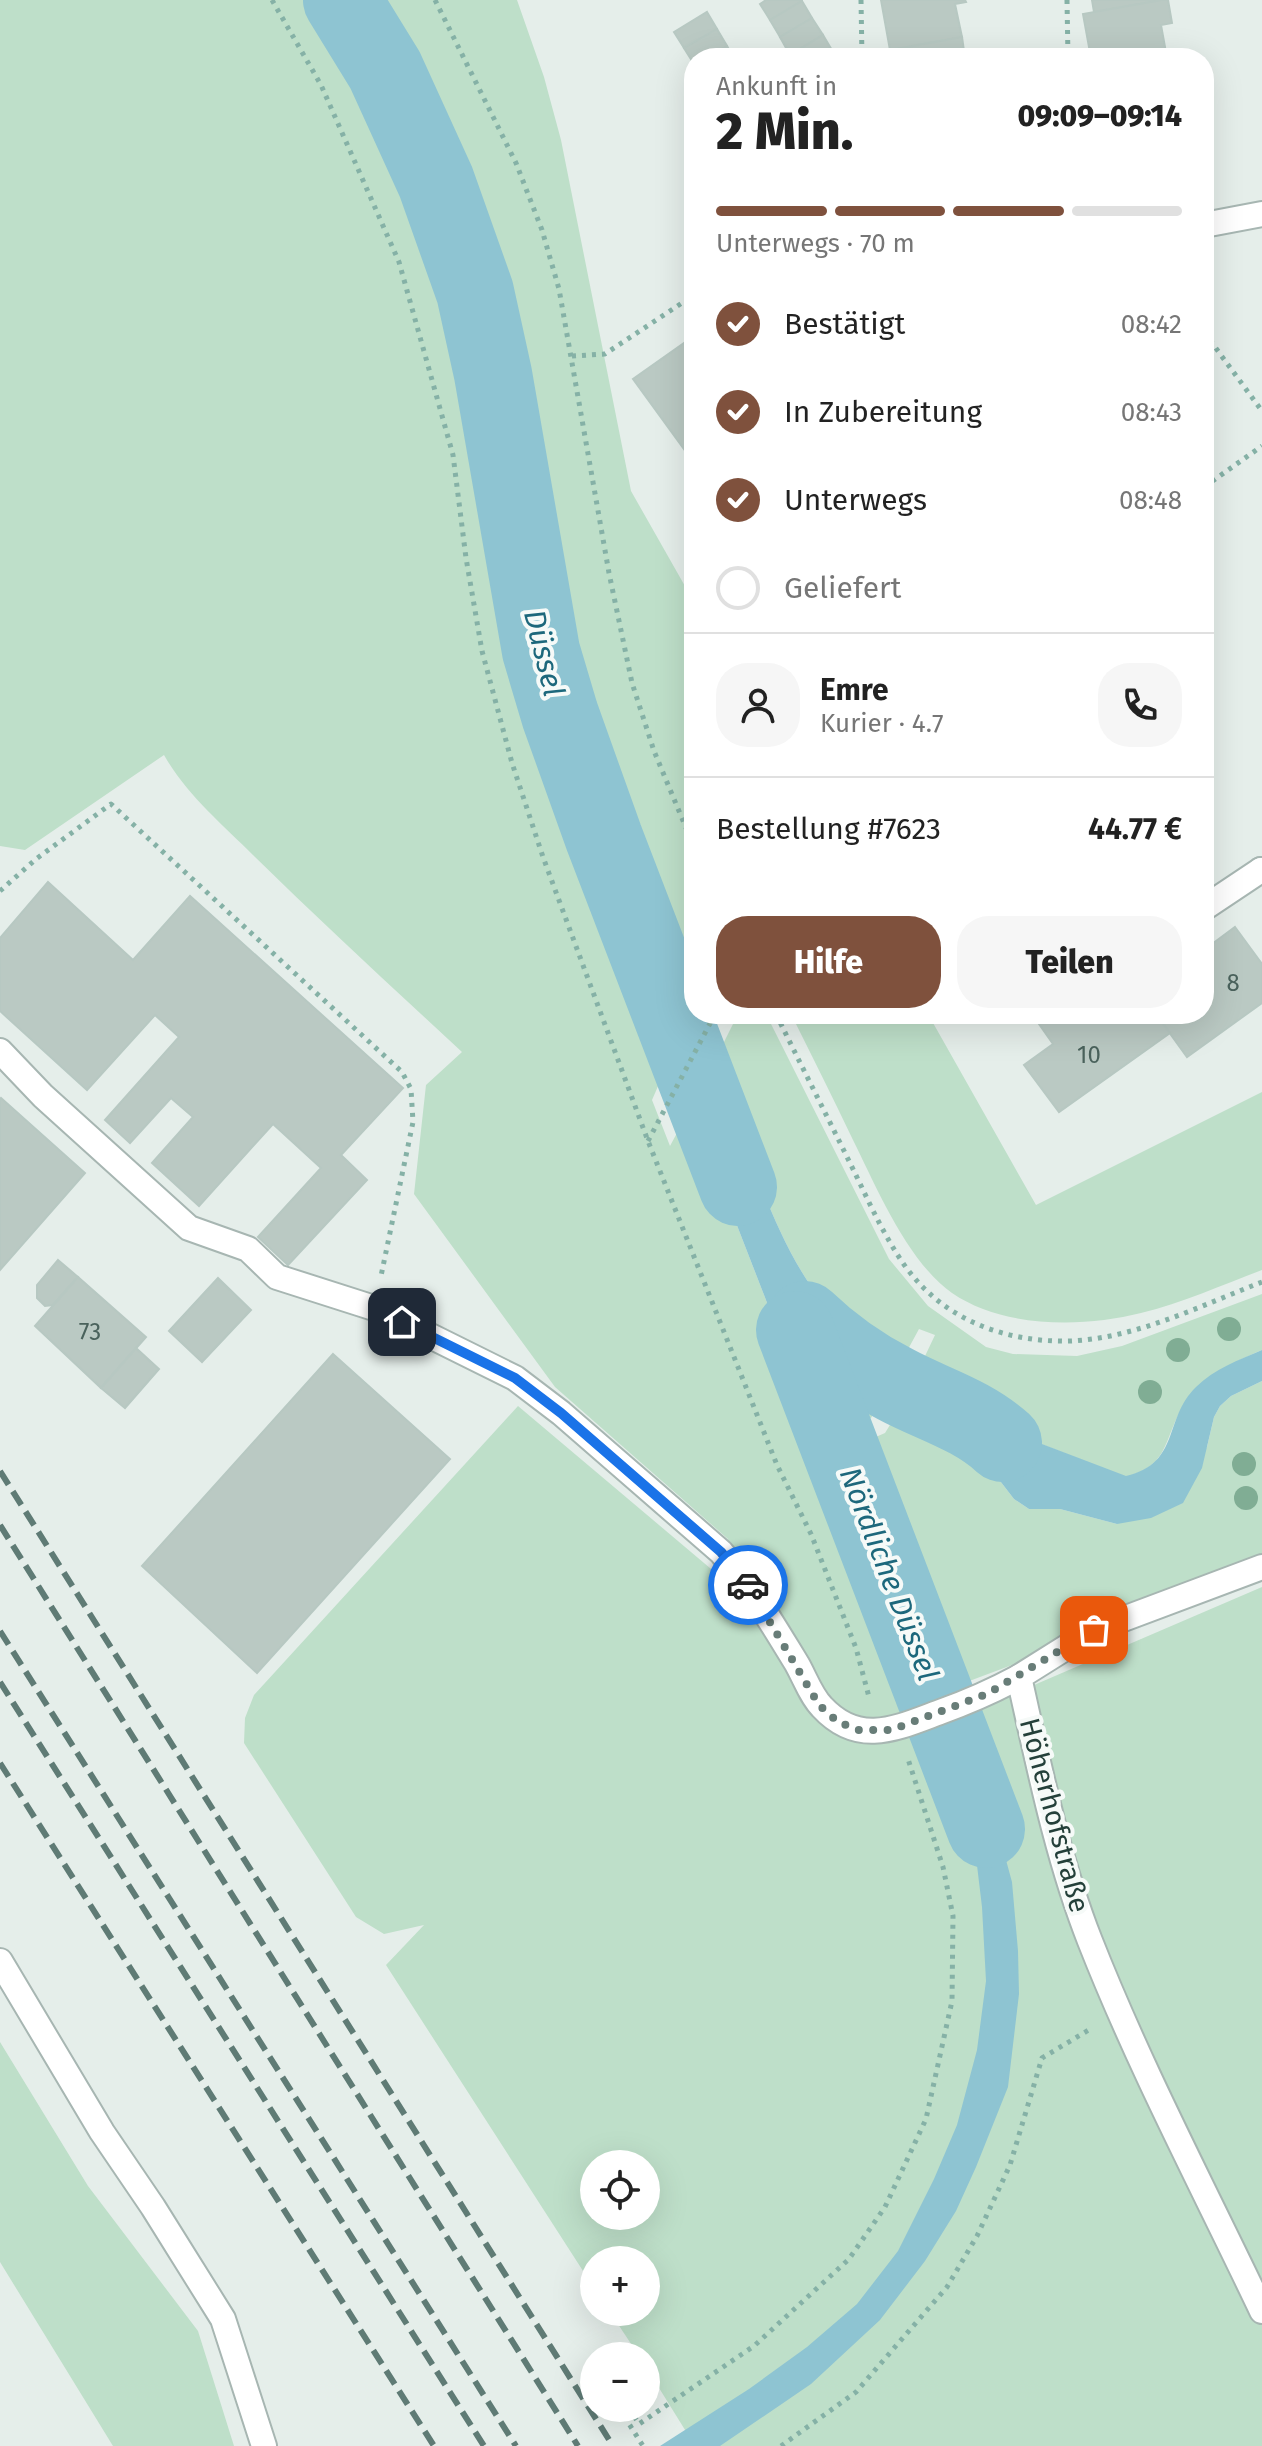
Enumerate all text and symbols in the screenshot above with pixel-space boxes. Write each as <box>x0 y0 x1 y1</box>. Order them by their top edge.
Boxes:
text: Ankunft in <box>716 71 837 102</box>
text: 09:09–09:14 <box>1018 98 1182 134</box>
text: 2 Min. <box>716 100 853 163</box>
text: Unterwegs · 70 m <box>716 228 915 259</box>
icon: check <box>716 302 760 346</box>
text: Bestätigt <box>784 306 905 342</box>
text: 08:42 <box>1121 309 1182 340</box>
icon: check <box>716 390 760 434</box>
text: In Zubereitung <box>784 394 982 430</box>
text: 08:43 <box>1121 397 1182 428</box>
icon: check <box>716 478 760 522</box>
text: Unterwegs <box>784 482 927 518</box>
text: 08:48 <box>1119 485 1182 516</box>
text: Geliefert <box>784 570 901 606</box>
water label: Düssel <box>516 606 572 700</box>
button: person <box>716 663 800 747</box>
button: phone <box>1098 663 1182 747</box>
text: Emre <box>820 672 889 708</box>
text: Kurier · 4.7 <box>820 708 943 739</box>
text: Bestellung #7623 <box>716 811 941 847</box>
text: 44.77 € <box>1088 811 1182 847</box>
button: Hilfe <box>716 916 941 1008</box>
button: Teilen <box>957 916 1182 1008</box>
house number: 8 <box>1226 969 1240 997</box>
house number: 10 <box>1077 1041 1101 1069</box>
pin <box>368 1288 436 1356</box>
icon: home <box>380 1300 424 1344</box>
house number: 73 <box>79 1318 101 1346</box>
water label: Nördliche Düssel <box>832 1462 946 1686</box>
courier <box>708 1545 788 1625</box>
icon: car <box>726 1563 770 1607</box>
pin <box>1060 1596 1128 1664</box>
icon: bag <box>1072 1608 1116 1652</box>
street label: Höherhofstraße <box>1013 1714 1096 1916</box>
map controls <box>580 2150 660 2422</box>
button: locate <box>580 2150 660 2230</box>
button: + <box>580 2246 660 2326</box>
button: − <box>580 2342 660 2422</box>

